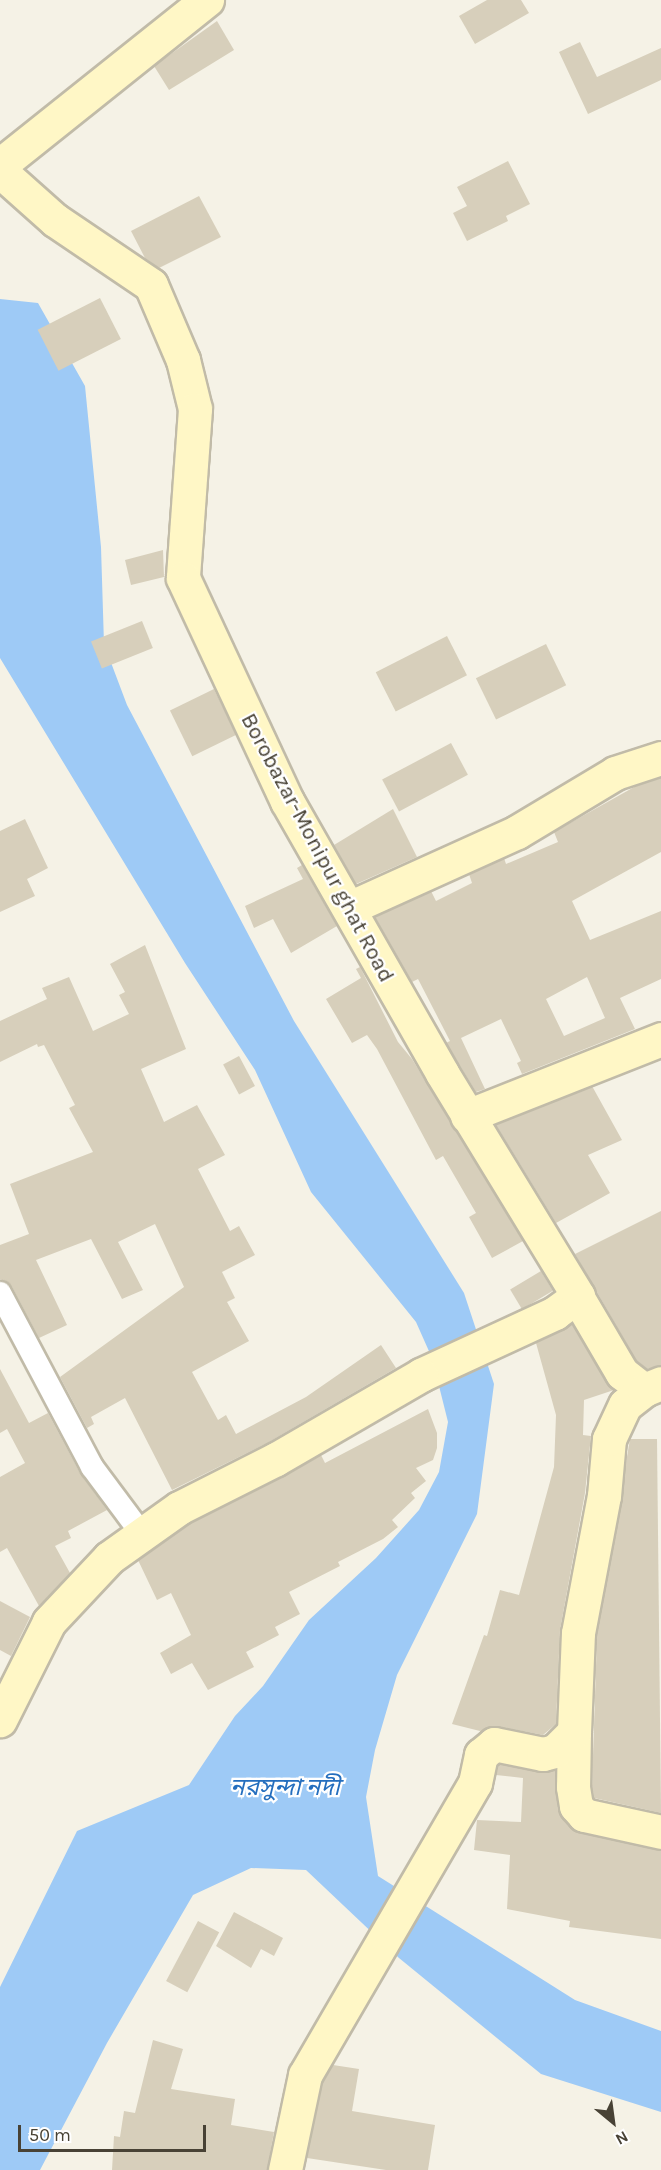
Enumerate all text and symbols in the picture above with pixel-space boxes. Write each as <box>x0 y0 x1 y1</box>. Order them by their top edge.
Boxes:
street label: Borobazar-Monipur ghat Road <box>235 709 399 987</box>
water label: নরসুন্দা নদী <box>230 1774 340 1802</box>
north arrow <box>583 2092 643 2152</box>
scale bar <box>21 2113 208 2151</box>
text: 50 m <box>29 2124 71 2146</box>
text: N <box>612 2127 632 2149</box>

